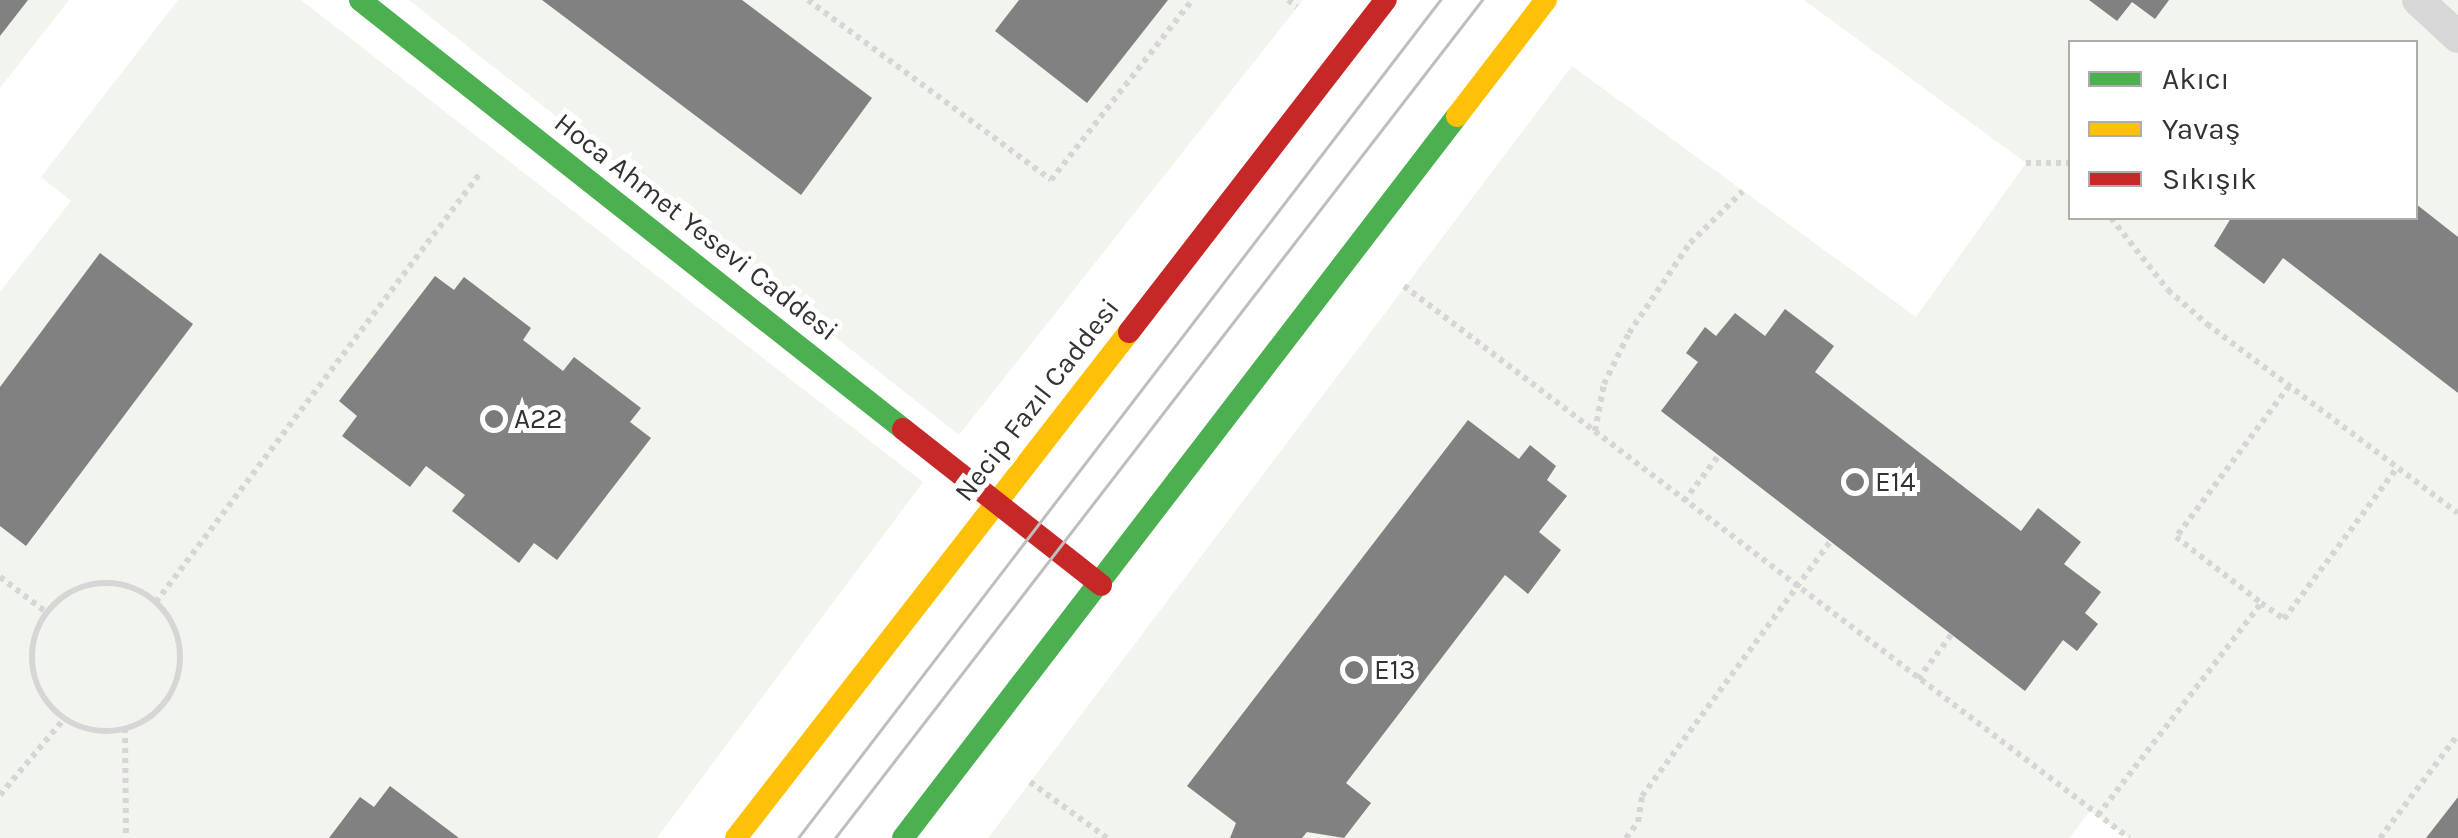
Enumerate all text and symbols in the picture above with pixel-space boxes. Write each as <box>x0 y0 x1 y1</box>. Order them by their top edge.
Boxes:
legend <box>2068 40 2418 220</box>
text: Akıcı <box>2162 61 2230 97</box>
street label: Hoca Ahmet Yesevi Caddesi <box>548 106 844 348</box>
text: Yavaş <box>2162 111 2241 147</box>
text: Sıkışık <box>2162 161 2257 197</box>
street label: Necip Fazıl Caddesi <box>947 292 1127 508</box>
place label: A22 <box>514 402 563 436</box>
marker: A22 <box>483 408 505 430</box>
place label: E14 <box>1875 465 1916 499</box>
marker: E14 <box>1844 471 1866 493</box>
place label: E13 <box>1374 653 1416 687</box>
marker: E13 <box>1343 659 1365 681</box>

